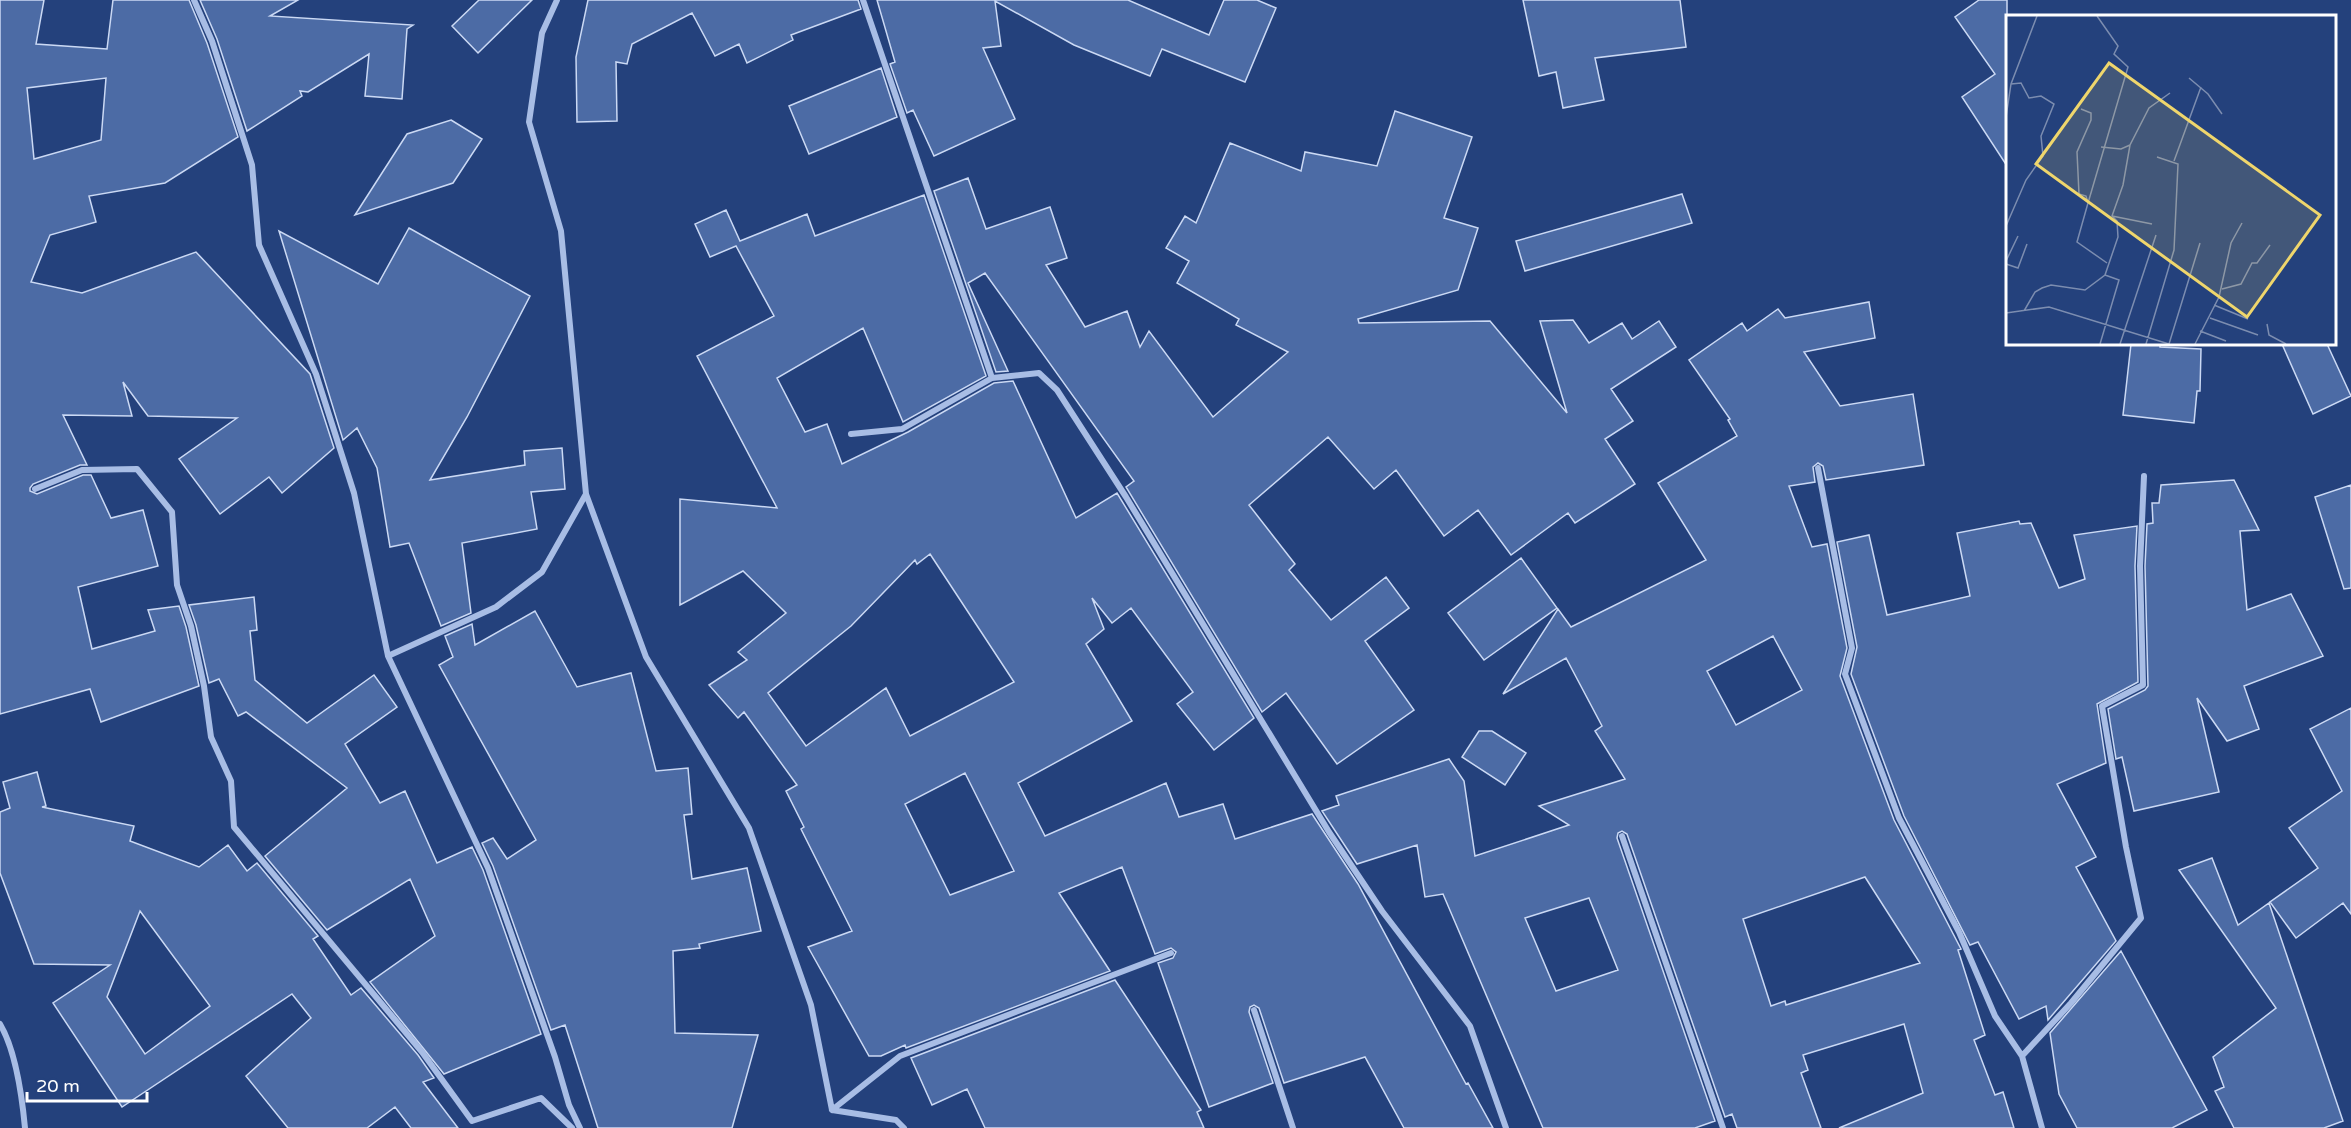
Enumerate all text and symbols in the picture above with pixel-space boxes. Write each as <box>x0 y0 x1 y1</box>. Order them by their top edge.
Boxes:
inset map <box>2006 15 2336 345</box>
scale bar <box>27 1065 147 1103</box>
text: 20 m <box>36 1075 80 1097</box>

